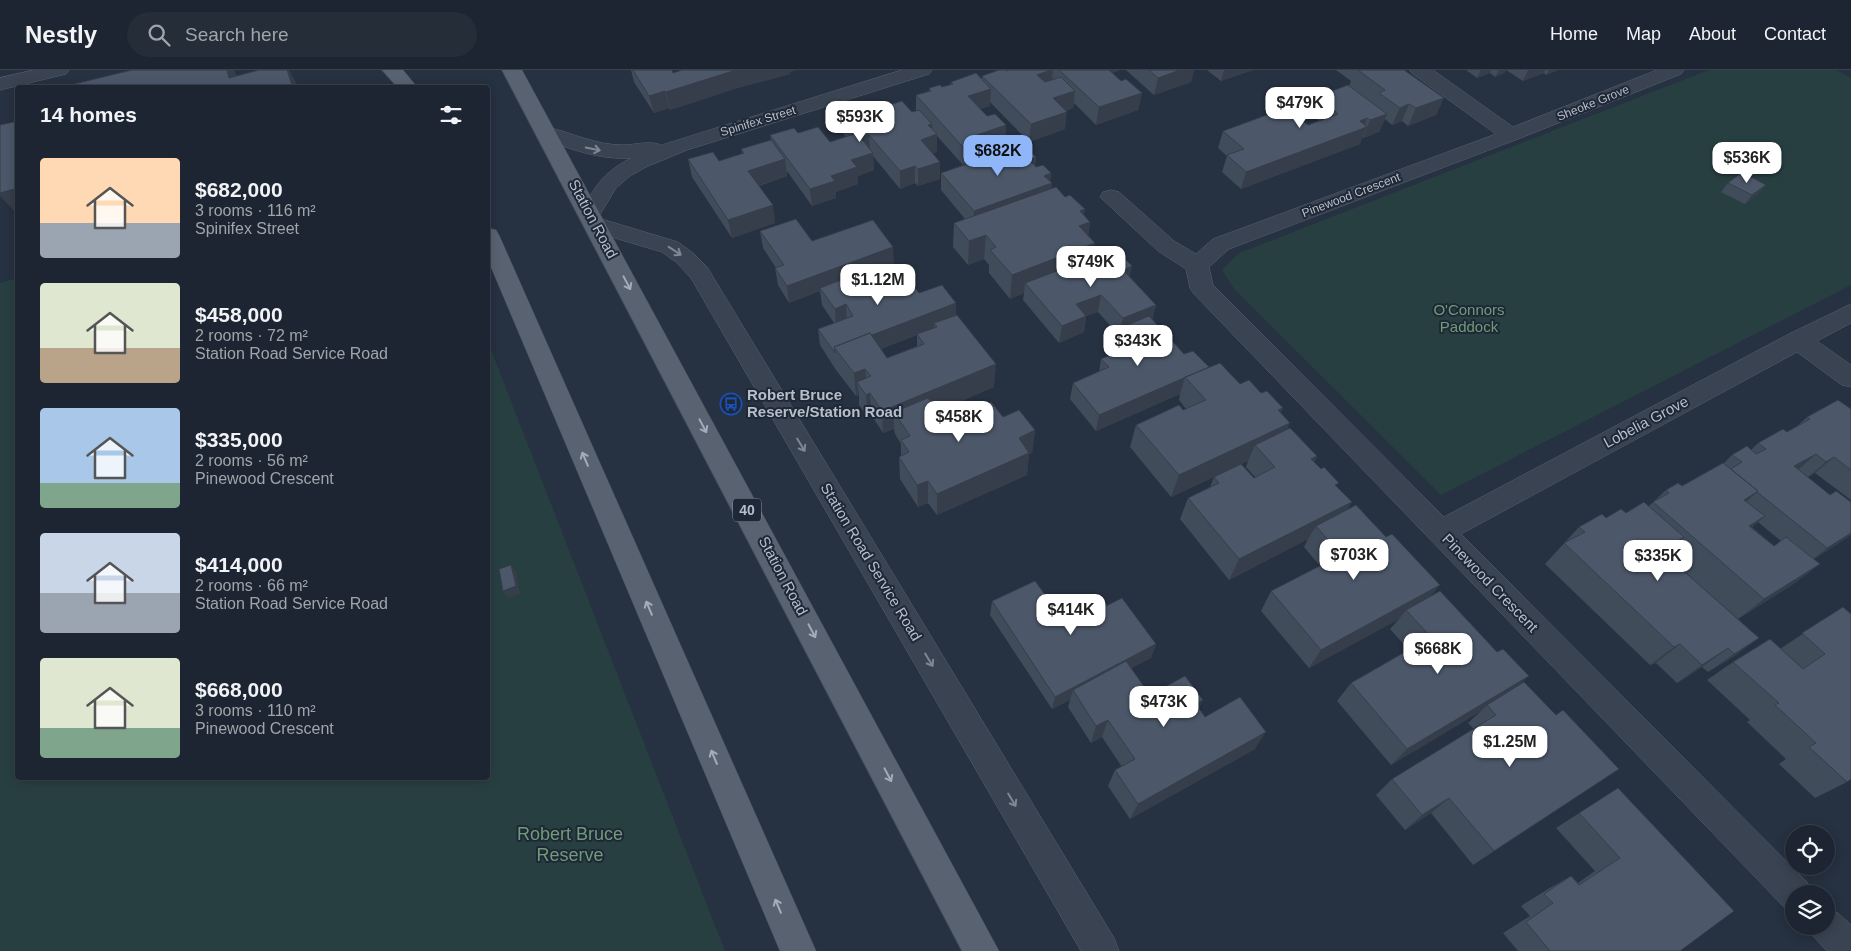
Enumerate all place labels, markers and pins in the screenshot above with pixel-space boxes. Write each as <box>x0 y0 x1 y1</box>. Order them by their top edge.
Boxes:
pin: $479K <box>1265 87 1335 129</box>
pin: $593K <box>825 100 895 143</box>
pin: $682K <box>963 134 1033 177</box>
pin: $536K <box>1712 142 1782 184</box>
pin: $749K <box>1056 246 1126 288</box>
pin: $1.12M <box>837 264 919 306</box>
pin: $343K <box>1103 324 1173 367</box>
place label: Robert Bruce Reserve/Station Road <box>747 386 902 420</box>
bus stop icon: Robert Bruce Reserve/Station Road <box>719 392 743 416</box>
pin: $458K <box>924 400 994 443</box>
pin: $703K <box>1319 538 1389 581</box>
pin: $335K <box>1623 540 1693 582</box>
pin: $414K <box>1036 594 1106 636</box>
pin: $668K <box>1403 632 1473 675</box>
pin: $473K <box>1129 686 1199 728</box>
pin: $1.25M <box>1469 726 1551 768</box>

